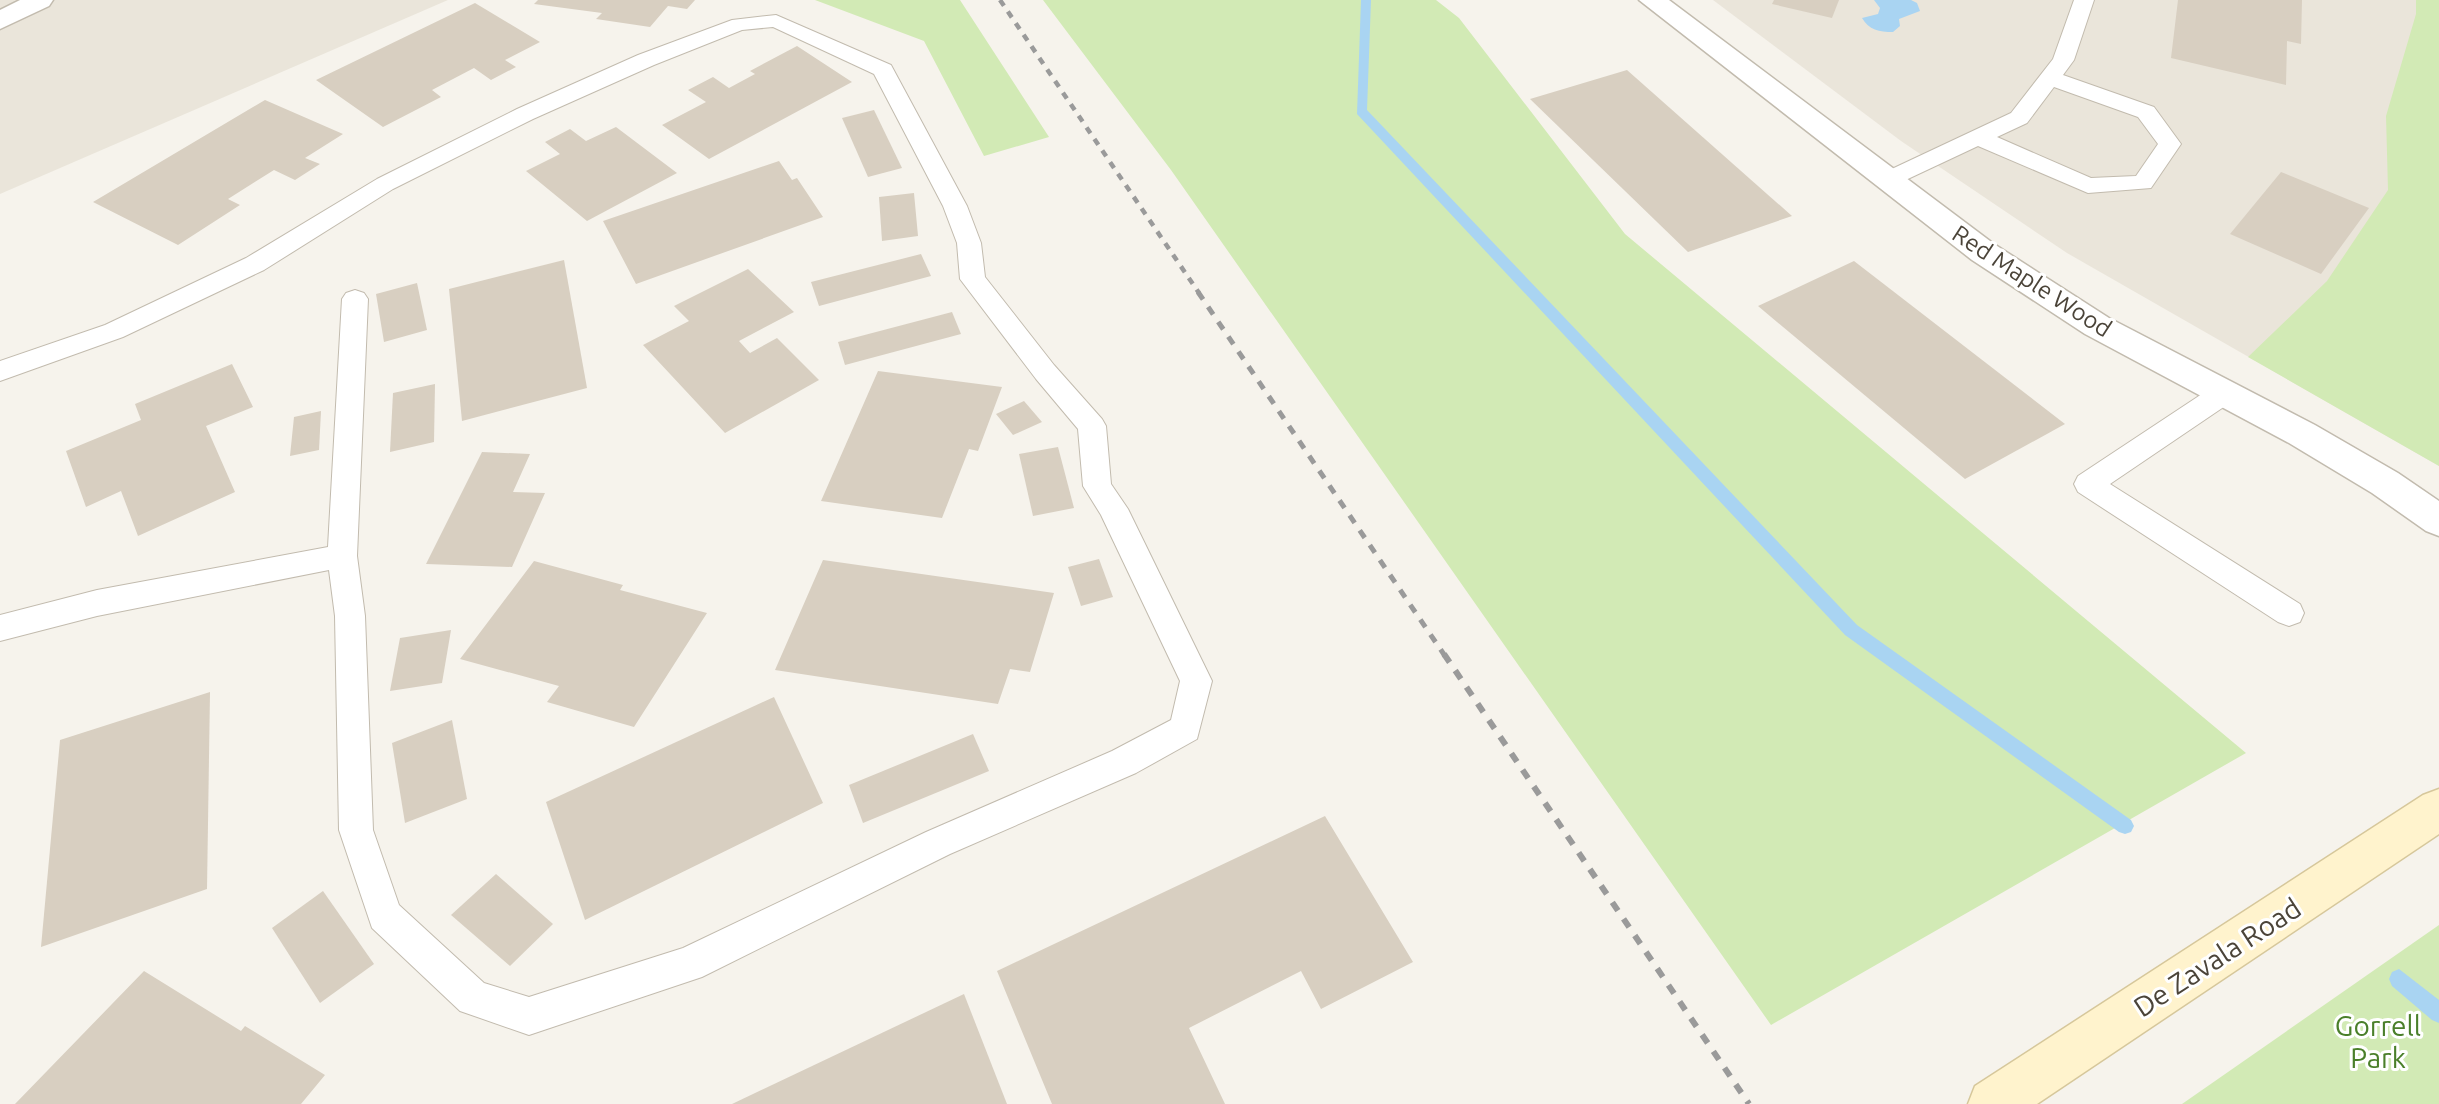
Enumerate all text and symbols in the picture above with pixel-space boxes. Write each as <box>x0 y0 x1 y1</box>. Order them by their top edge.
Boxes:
street label: Red Maple Wood <box>1948 220 2116 342</box>
street label: De Zavala Road <box>2128 892 2306 1022</box>
park label: Gorrell Park <box>2335 1010 2421 1073</box>

